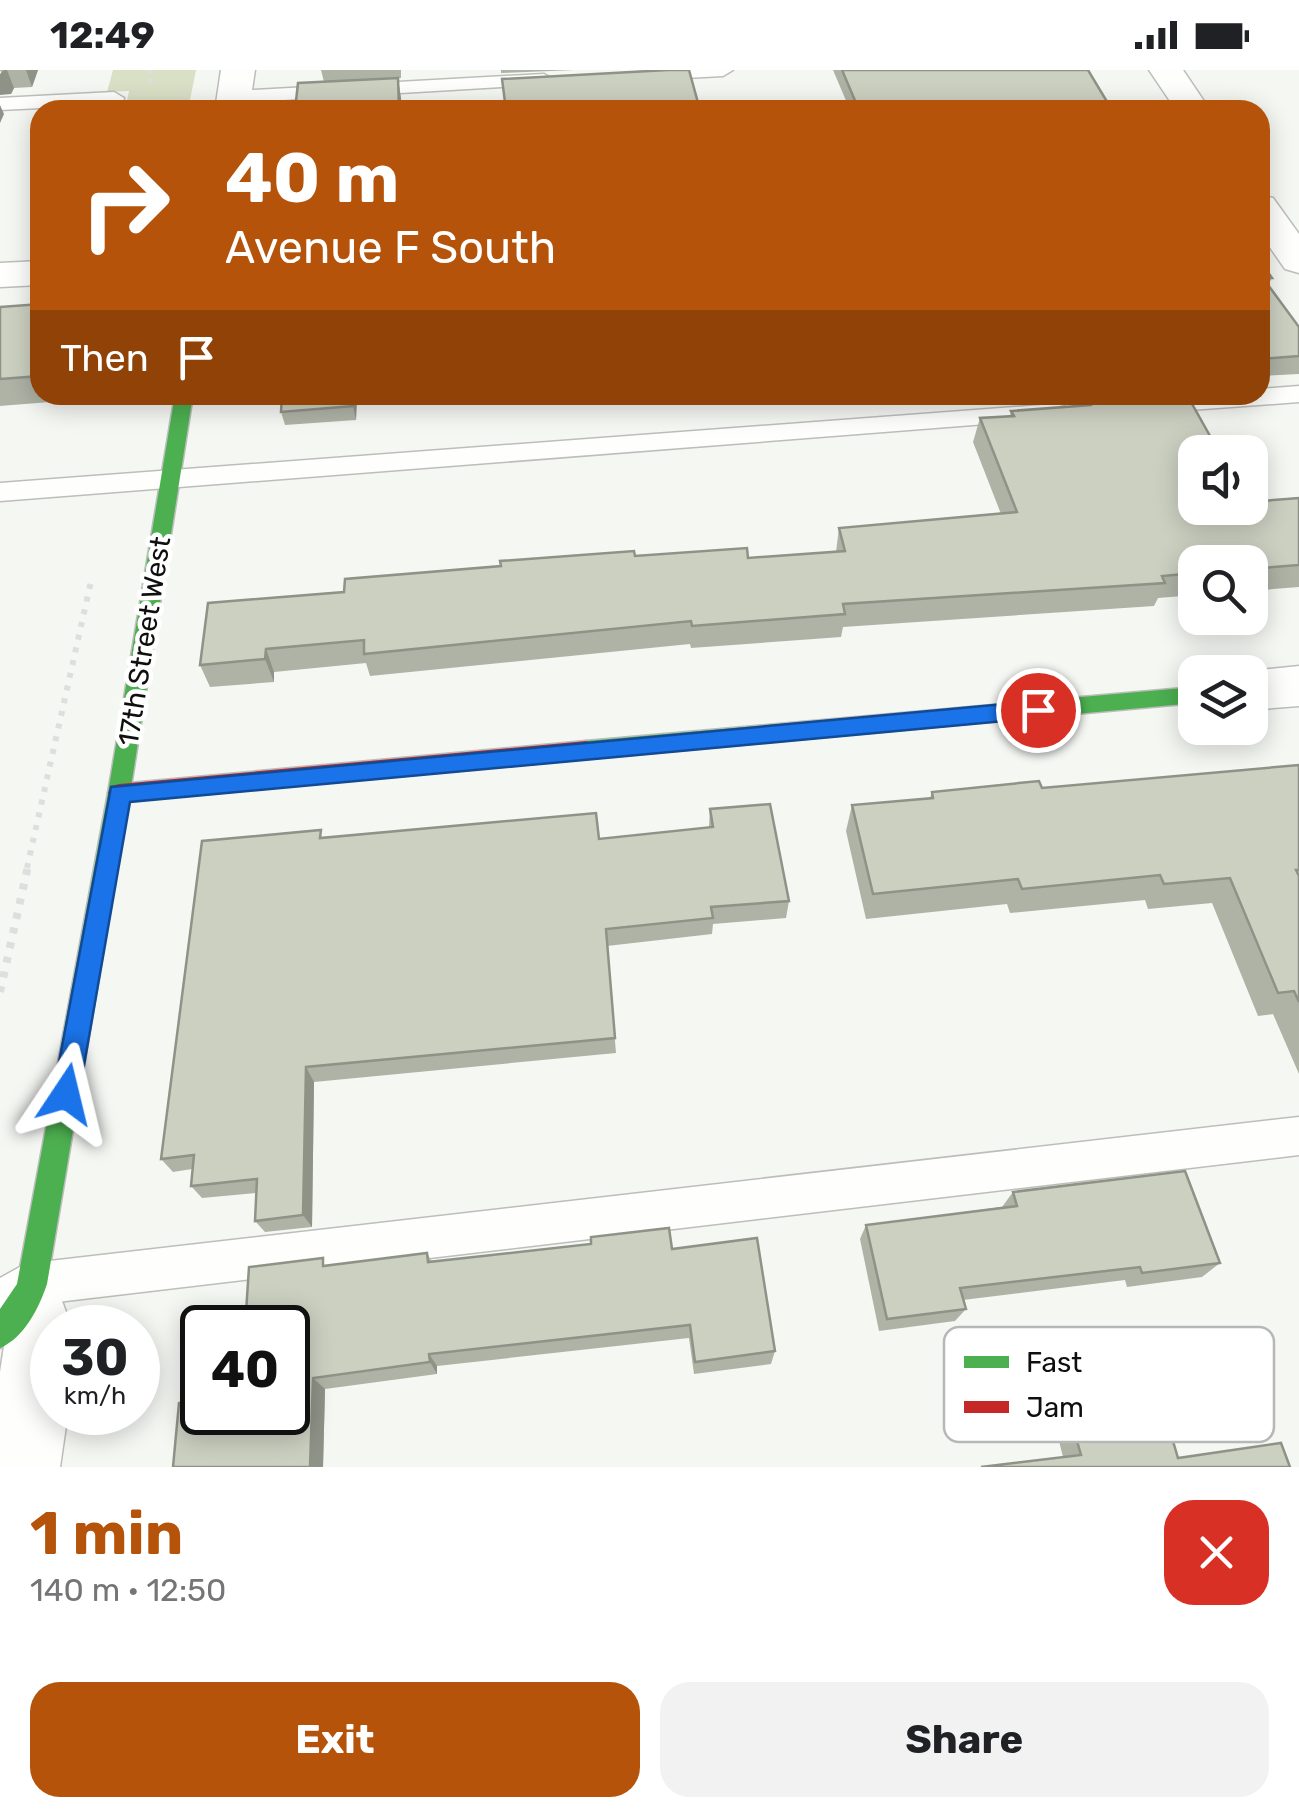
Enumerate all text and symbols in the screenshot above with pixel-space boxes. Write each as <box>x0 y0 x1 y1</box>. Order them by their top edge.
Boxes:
text: 12:49 <box>50 12 155 58</box>
text: 40 m <box>225 137 399 220</box>
icon: right <box>60 140 190 270</box>
text: Avenue F South <box>225 221 556 274</box>
icon: arrive <box>169 330 224 385</box>
text: Then <box>60 335 149 381</box>
map controls <box>1178 435 1268 745</box>
button: sound <box>1178 435 1268 525</box>
street label: 17th Street West <box>112 534 177 748</box>
button: search <box>1178 545 1268 635</box>
button: layers <box>1178 655 1268 745</box>
pin <box>996 668 1081 753</box>
icon: arrive <box>1011 683 1066 738</box>
position arrow <box>14 1042 118 1146</box>
speed limit sign: 40 <box>180 1305 310 1435</box>
legend <box>944 1327 1274 1442</box>
text: 30 <box>62 1328 128 1388</box>
text: Fast <box>1026 1346 1082 1379</box>
text: km/h <box>64 1381 126 1410</box>
text: Jam <box>1026 1391 1084 1424</box>
text: 1 min <box>30 1498 183 1569</box>
button: close <box>1164 1500 1269 1605</box>
text: 140 m · 12:50 <box>30 1571 226 1609</box>
button: Exit <box>30 1682 640 1797</box>
button: Share <box>660 1682 1269 1797</box>

